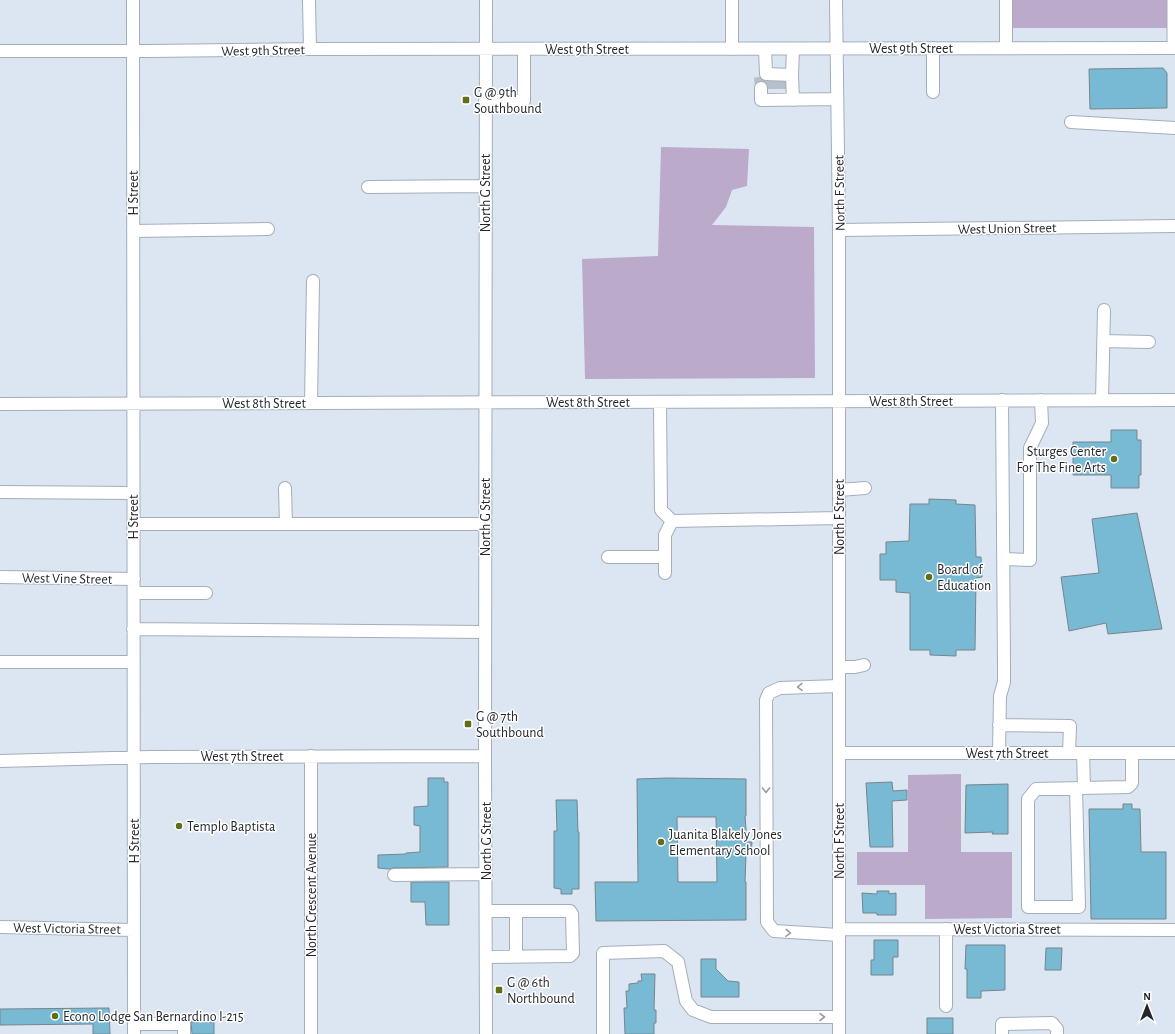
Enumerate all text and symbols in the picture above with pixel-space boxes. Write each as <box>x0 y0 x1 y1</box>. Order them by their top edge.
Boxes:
street label: West 9th Street <box>869 42 953 56</box>
street label: West 9th Street <box>221 43 306 59</box>
street label: West 9th Street <box>545 43 629 57</box>
place label: G @ 9th Southbound <box>474 86 542 116</box>
marker: G @ 9th Southbound <box>461 95 471 105</box>
street label: North G Street <box>479 153 493 232</box>
street label: North F Street <box>832 154 848 231</box>
street label: H Street <box>127 170 141 215</box>
street label: West Union Street <box>958 221 1057 237</box>
street label: West 8th Street <box>869 395 954 409</box>
street label: West 8th Street <box>546 396 631 410</box>
street label: West 8th Street <box>222 397 307 411</box>
place label: Sturges Center For The Fine Arts <box>1017 445 1106 475</box>
marker: Sturges Center For The Fine Arts <box>1109 454 1119 464</box>
street label: North G Street <box>479 477 493 556</box>
street label: North F Street <box>833 478 847 555</box>
street label: H Street <box>127 494 141 539</box>
place label: Board of Education <box>937 563 991 593</box>
street label: West Vine Street <box>22 571 113 587</box>
marker: Board of Education <box>924 572 934 582</box>
one-way arrow <box>797 683 803 691</box>
place label: G @ 7th Southbound <box>476 710 544 740</box>
marker: G @ 7th Southbound <box>463 719 473 729</box>
street label: West 7th Street <box>965 747 1049 761</box>
street label: West 7th Street <box>200 750 284 764</box>
one-way arrow <box>762 787 770 793</box>
street label: North G Street <box>480 801 494 880</box>
street label: North F Street <box>833 802 847 879</box>
street label: H Street <box>128 818 142 863</box>
place label: Templo Baptista <box>187 820 276 834</box>
marker: Templo Baptista <box>174 821 184 831</box>
place label: Juanita Blakely Jones Elementary School <box>669 828 782 858</box>
street label: North Crescent Avenue <box>305 833 319 957</box>
marker: Juanita Blakely Jones Elementary School <box>656 837 666 847</box>
street label: West Victoria Street <box>13 921 121 937</box>
street label: West Victoria Street <box>953 923 1061 937</box>
one-way arrow <box>785 929 791 937</box>
place label: G @ 6th Northbound <box>507 976 575 1006</box>
marker: G @ 6th Northbound <box>494 985 504 995</box>
north arrow <box>1127 986 1167 1026</box>
text: N <box>1143 991 1151 1002</box>
place label: Econo Lodge San Bernardino I-215 <box>63 1010 244 1024</box>
marker: Econo Lodge San Bernardino I-215 <box>50 1011 60 1021</box>
one-way arrow <box>819 1013 825 1021</box>

